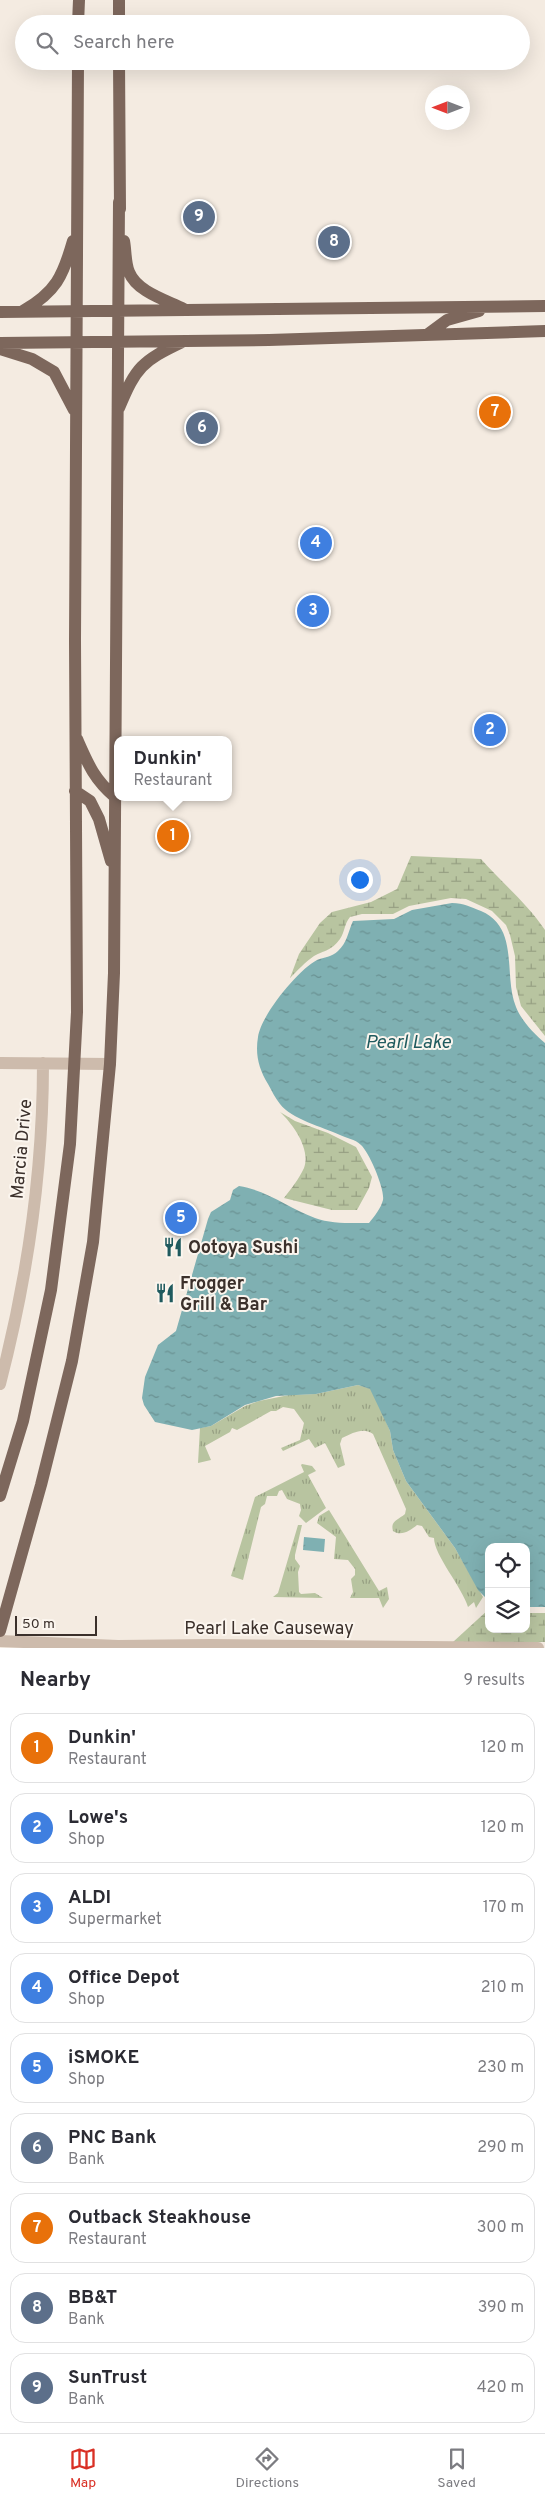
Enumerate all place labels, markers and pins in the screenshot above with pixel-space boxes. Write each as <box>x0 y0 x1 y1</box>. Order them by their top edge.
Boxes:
pin: 9 <box>183 198 215 236</box>
pin: 8 <box>318 223 350 261</box>
pin: 7 <box>479 393 511 431</box>
pin: 6 <box>186 409 218 447</box>
pin: 4 <box>300 524 332 562</box>
pin: 3 <box>297 592 329 630</box>
pin: 2 <box>474 711 506 749</box>
pin: 1 <box>157 817 189 855</box>
pin: 5 <box>165 1199 197 1237</box>
restaurant icon: Ootoya Sushi <box>162 1236 184 1258</box>
place label: Ootoya Sushi <box>188 1237 298 1260</box>
place label: Frogger Grill & Bar <box>180 1273 268 1317</box>
restaurant icon: Frogger Grill & Bar <box>154 1282 176 1304</box>

